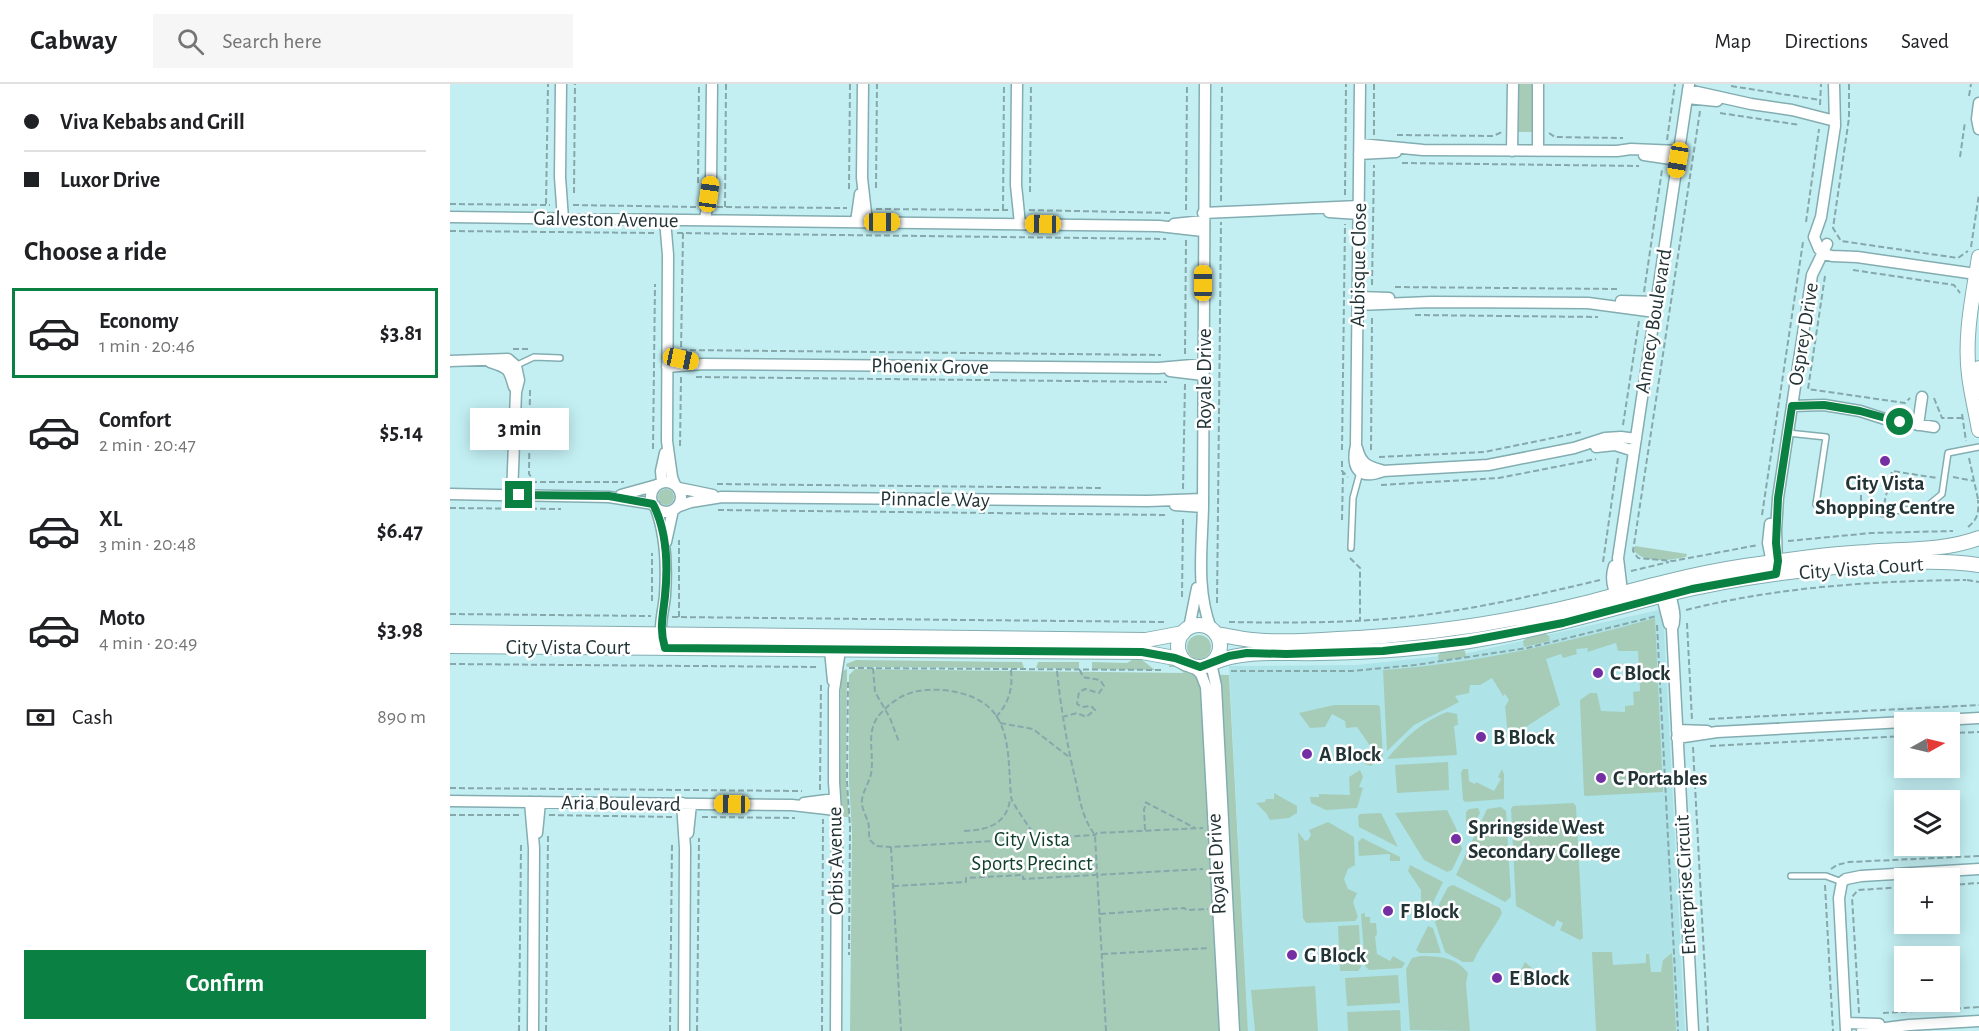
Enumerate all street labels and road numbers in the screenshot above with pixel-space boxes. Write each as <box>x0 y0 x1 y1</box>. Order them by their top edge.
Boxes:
street label: Aubisque Close <box>1347 203 1370 327</box>
street label: Galveston Avenue <box>533 208 679 231</box>
street label: Annecy Boulevard <box>1632 247 1675 395</box>
street label: Osprey Drive <box>1785 281 1822 387</box>
street label: Royale Drive <box>1194 328 1215 430</box>
street label: Phoenix Grove <box>871 355 989 378</box>
street label: Pinnacle Way <box>880 488 990 511</box>
street label: City Vista Court <box>1798 554 1924 583</box>
street label: City Vista Court <box>506 637 631 658</box>
street label: Aria Boulevard <box>561 792 681 815</box>
street label: Orbis Avenue <box>824 807 847 915</box>
street label: Royale Drive <box>1203 813 1230 915</box>
street label: Enterprise Circuit <box>1671 814 1700 956</box>

